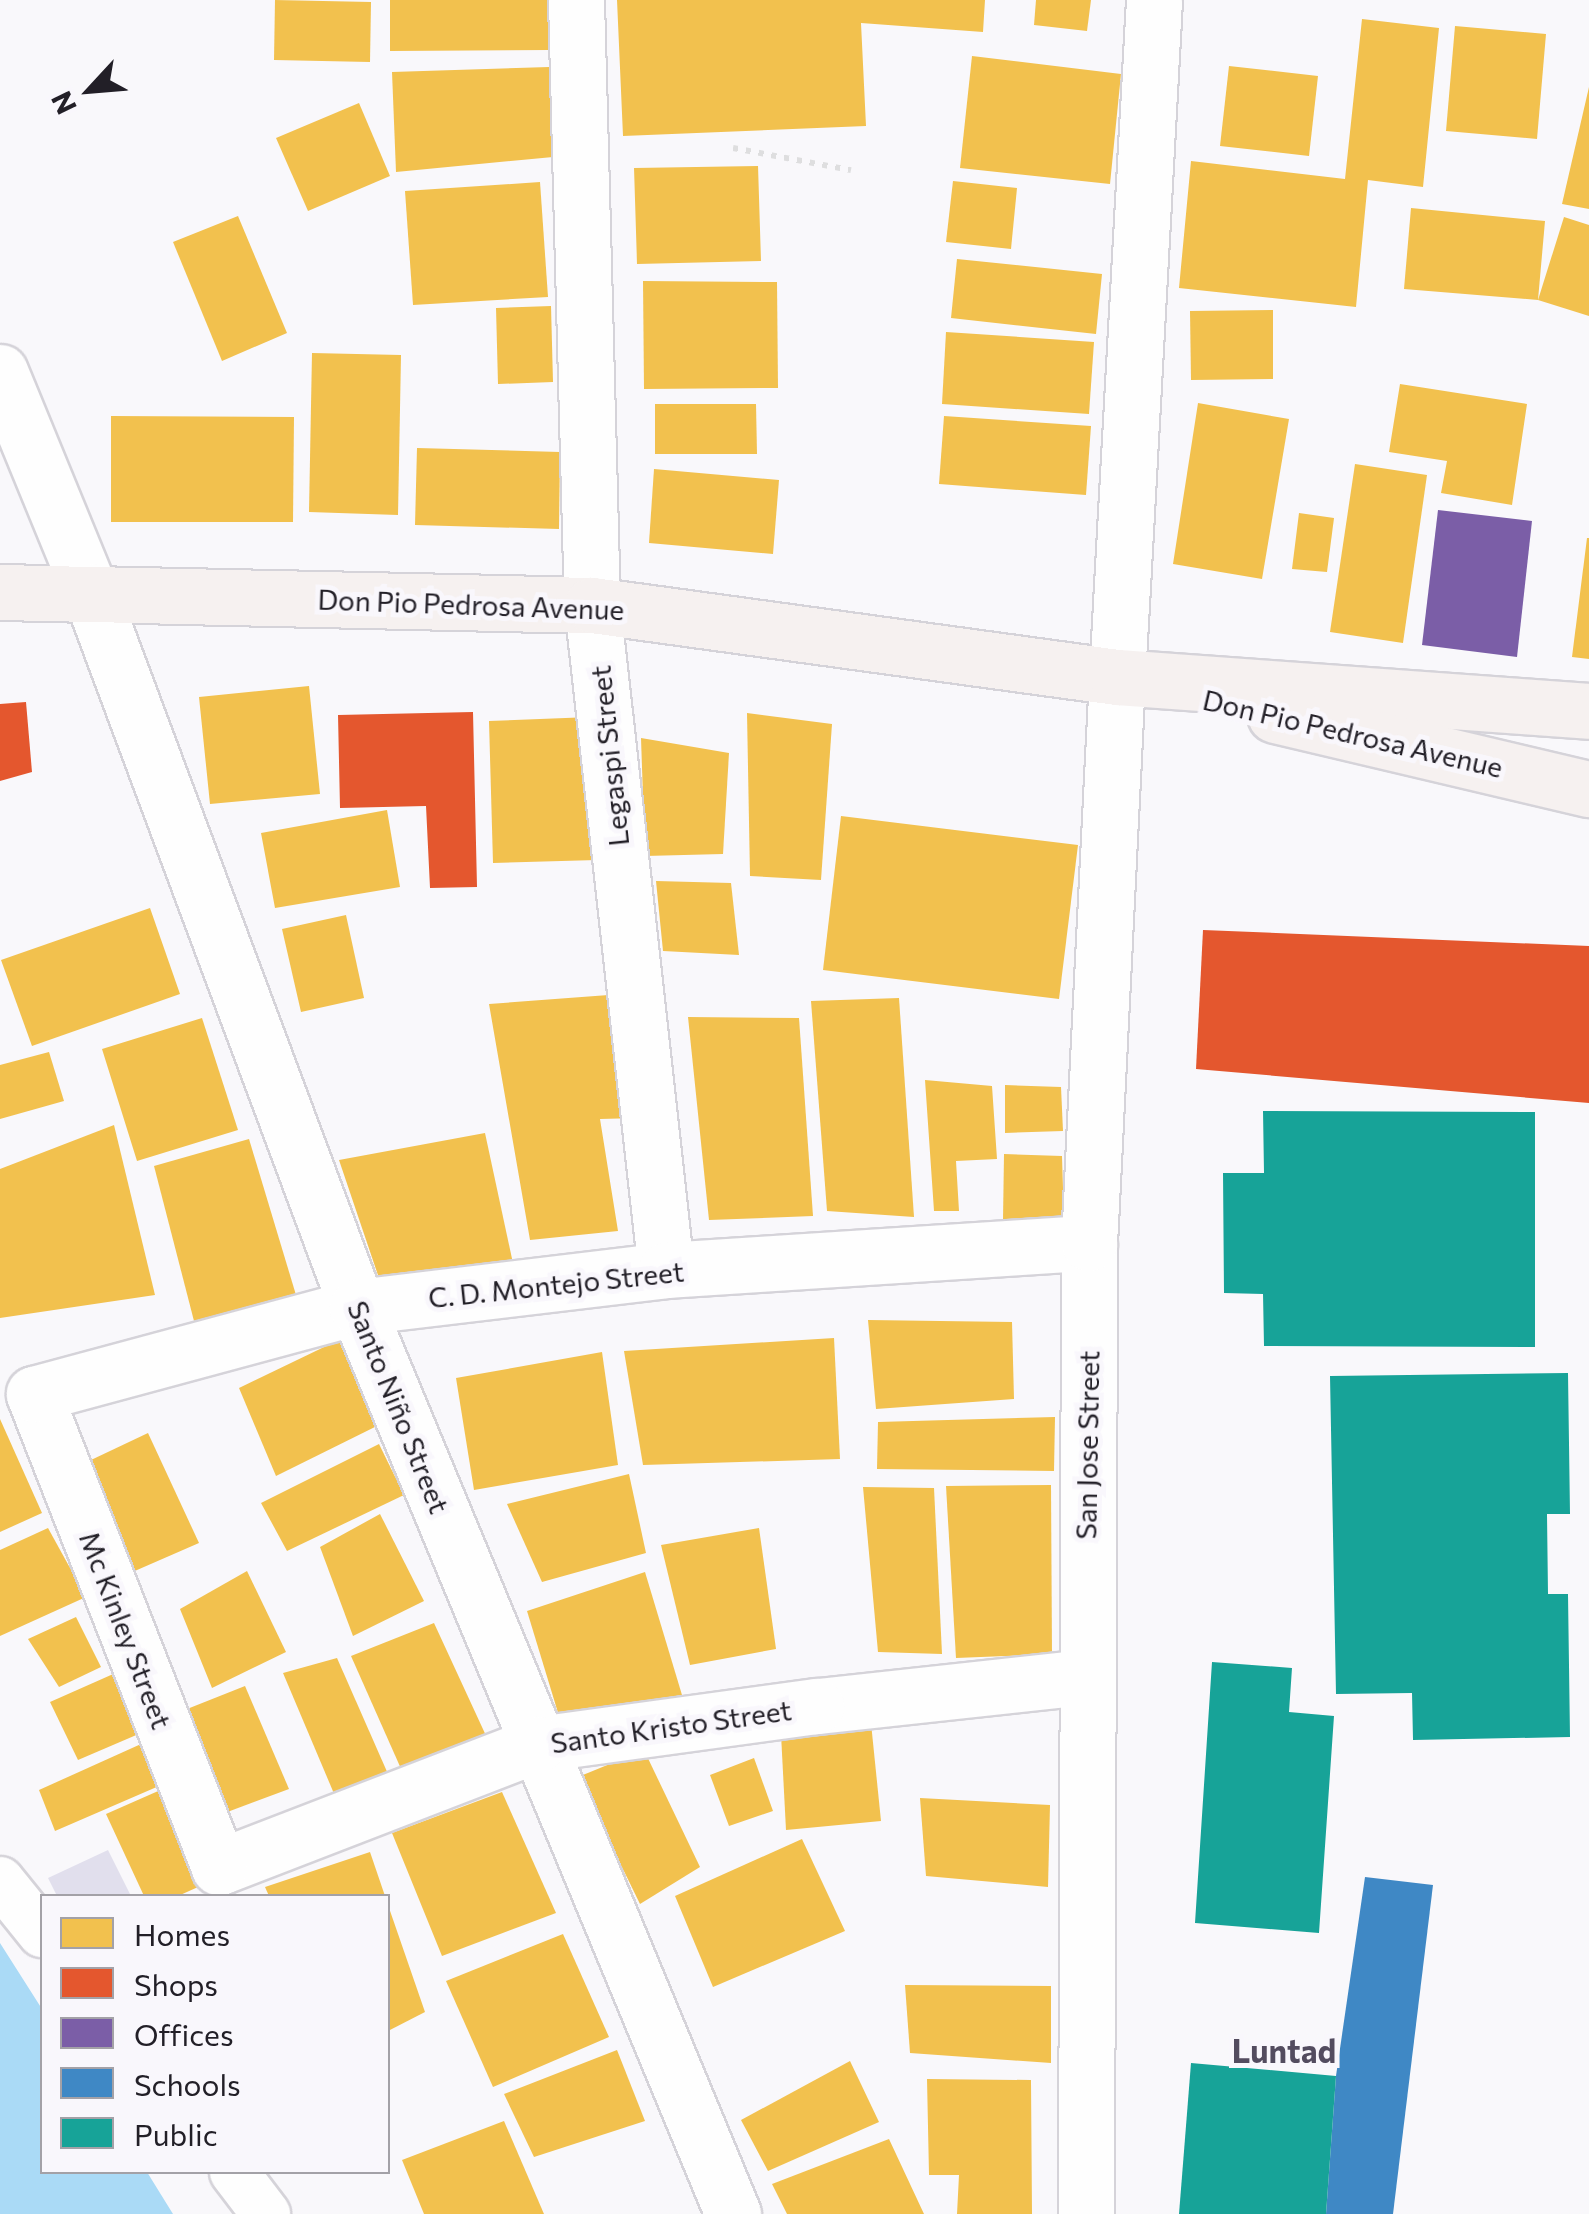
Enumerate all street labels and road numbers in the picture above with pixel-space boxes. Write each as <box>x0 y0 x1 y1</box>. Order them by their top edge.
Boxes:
street label: Don Pio Pedrosa Avenue <box>317 582 625 626</box>
street label: Legaspi Street <box>583 664 635 848</box>
street label: Don Pio Pedrosa Avenue <box>1200 682 1506 784</box>
street label: C. D. Montejo Street <box>426 1254 686 1314</box>
street label: Santo Niño Street <box>341 1296 457 1518</box>
street label: San Jose Street <box>1069 1350 1105 1540</box>
street label: Mc Kinley Street <box>73 1527 179 1733</box>
street label: Santo Kristo Street <box>548 1692 794 1760</box>

